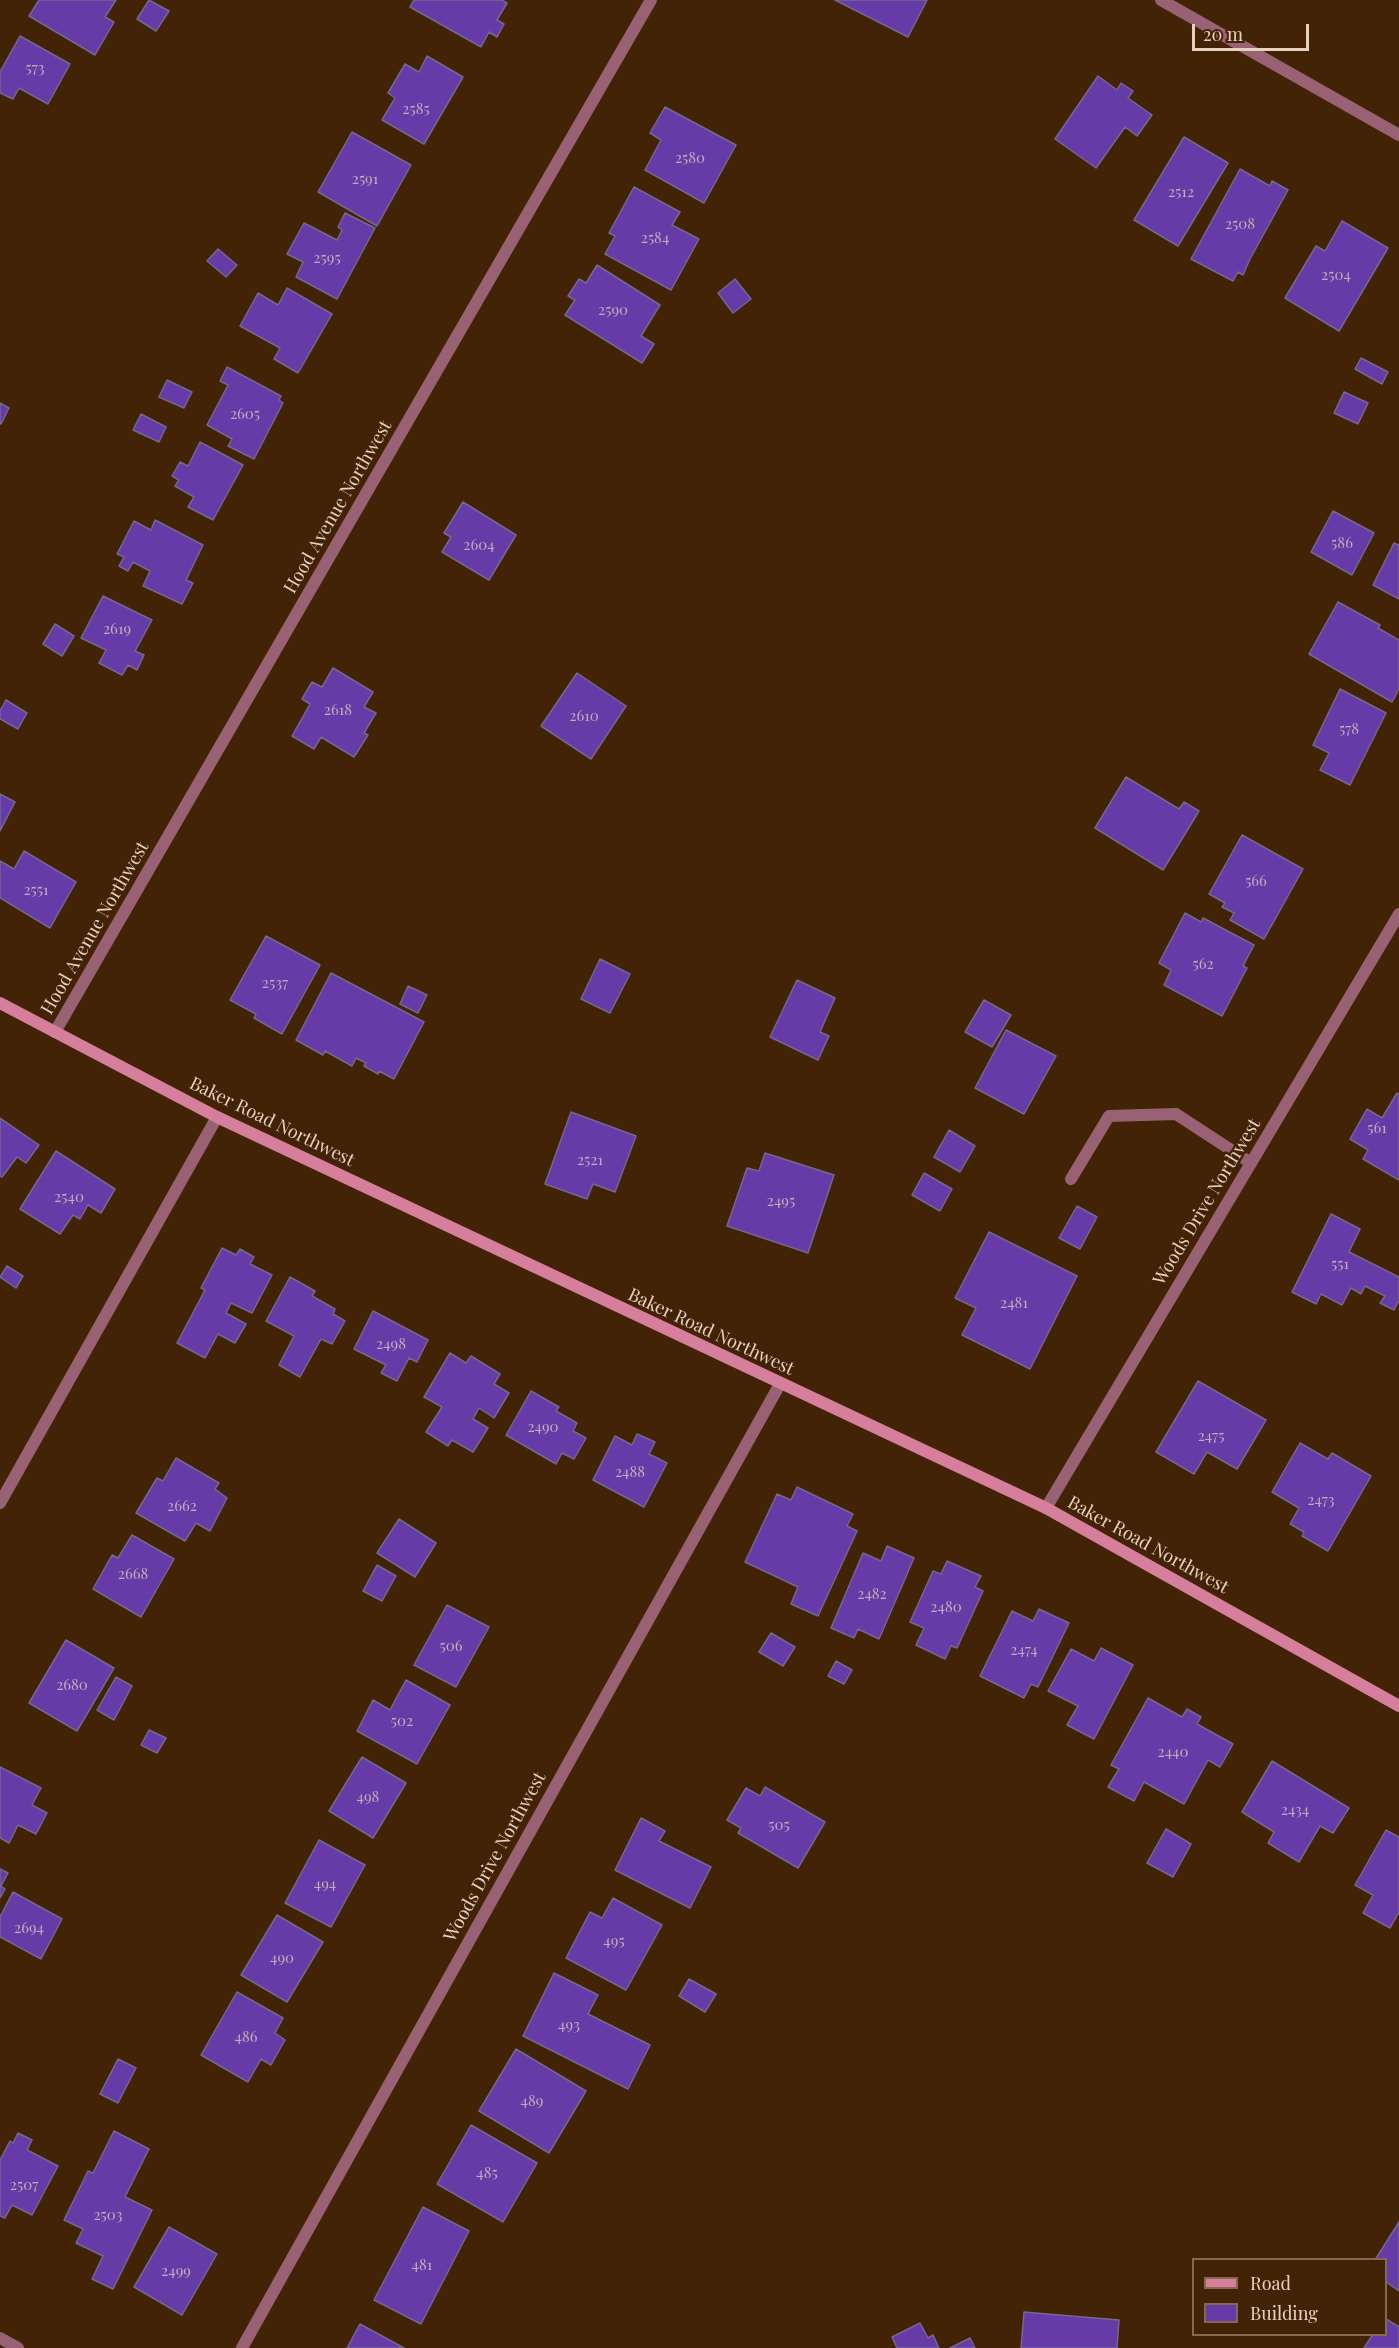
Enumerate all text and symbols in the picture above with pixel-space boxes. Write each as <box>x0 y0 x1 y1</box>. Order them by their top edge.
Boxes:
scale bar <box>1195 12 1312 50</box>
text: 20 m <box>1203 22 1243 46</box>
house number: 573 <box>25 59 45 77</box>
house number: 2585 <box>402 100 430 118</box>
house number: 2580 <box>675 149 705 167</box>
house number: 2591 <box>352 170 378 188</box>
house number: 2512 <box>1168 183 1194 201</box>
house number: 2508 <box>1225 215 1255 233</box>
house number: 2584 <box>641 229 669 247</box>
house number: 2595 <box>313 249 341 267</box>
house number: 2504 <box>1321 266 1351 284</box>
house number: 2590 <box>598 301 628 319</box>
house number: 2605 <box>230 405 260 423</box>
street label: Hood Avenue Northwest <box>280 417 396 597</box>
house number: 586 <box>1331 534 1353 552</box>
house number: 2604 <box>463 536 495 554</box>
house number: 2619 <box>103 620 131 638</box>
house number: 2618 <box>324 701 352 719</box>
house number: 2610 <box>569 707 599 725</box>
house number: 578 <box>1339 720 1359 738</box>
street label: Hood Avenue Northwest <box>37 838 153 1018</box>
house number: 566 <box>1245 872 1267 890</box>
house number: 2551 <box>23 881 49 899</box>
house number: 562 <box>1192 955 1214 973</box>
house number: 2537 <box>262 974 288 992</box>
street label: Baker Road Northwest <box>186 1073 358 1171</box>
street label: Woods Drive Northwest <box>1149 1115 1265 1289</box>
house number: 561 <box>1367 1119 1387 1137</box>
house number: 2521 <box>577 1151 603 1169</box>
house number: 2540 <box>54 1188 84 1206</box>
house number: 2495 <box>767 1192 795 1210</box>
house number: 551 <box>1331 1255 1349 1273</box>
street label: Baker Road Northwest <box>624 1284 798 1380</box>
house number: 2481 <box>1000 1294 1028 1312</box>
house number: 2498 <box>376 1335 406 1353</box>
house number: 2490 <box>527 1418 559 1436</box>
house number: 2475 <box>1198 1427 1224 1445</box>
house number: 2488 <box>615 1463 645 1481</box>
house number: 2473 <box>1307 1491 1335 1509</box>
street label: Baker Road Northwest <box>1064 1492 1232 1598</box>
house number: 2662 <box>167 1497 197 1515</box>
house number: 2668 <box>118 1565 148 1583</box>
house number: 2482 <box>857 1585 887 1603</box>
house number: 2480 <box>930 1598 962 1616</box>
house number: 506 <box>440 1637 462 1655</box>
house number: 2474 <box>1010 1641 1038 1659</box>
house number: 2680 <box>56 1676 88 1694</box>
house number: 502 <box>391 1712 413 1730</box>
house number: 2440 <box>1157 1743 1189 1761</box>
street label: Woods Drive Northwest <box>439 1768 551 1946</box>
house number: 498 <box>357 1788 379 1806</box>
house number: 2434 <box>1281 1801 1309 1819</box>
house number: 505 <box>768 1816 790 1834</box>
house number: 494 <box>314 1875 336 1893</box>
house number: 2694 <box>14 1919 44 1937</box>
house number: 495 <box>603 1932 625 1950</box>
house number: 490 <box>270 1949 294 1967</box>
house number: 493 <box>558 2016 580 2034</box>
house number: 486 <box>235 2028 257 2046</box>
house number: 489 <box>521 2092 543 2110</box>
house number: 485 <box>476 2164 498 2182</box>
house number: 2507 <box>10 2176 38 2194</box>
house number: 2503 <box>93 2206 123 2224</box>
house number: 481 <box>412 2256 432 2274</box>
legend <box>1192 2258 1387 2336</box>
house number: 2499 <box>161 2262 191 2280</box>
text: Road <box>1250 2271 1291 2295</box>
text: Building <box>1250 2301 1318 2325</box>

